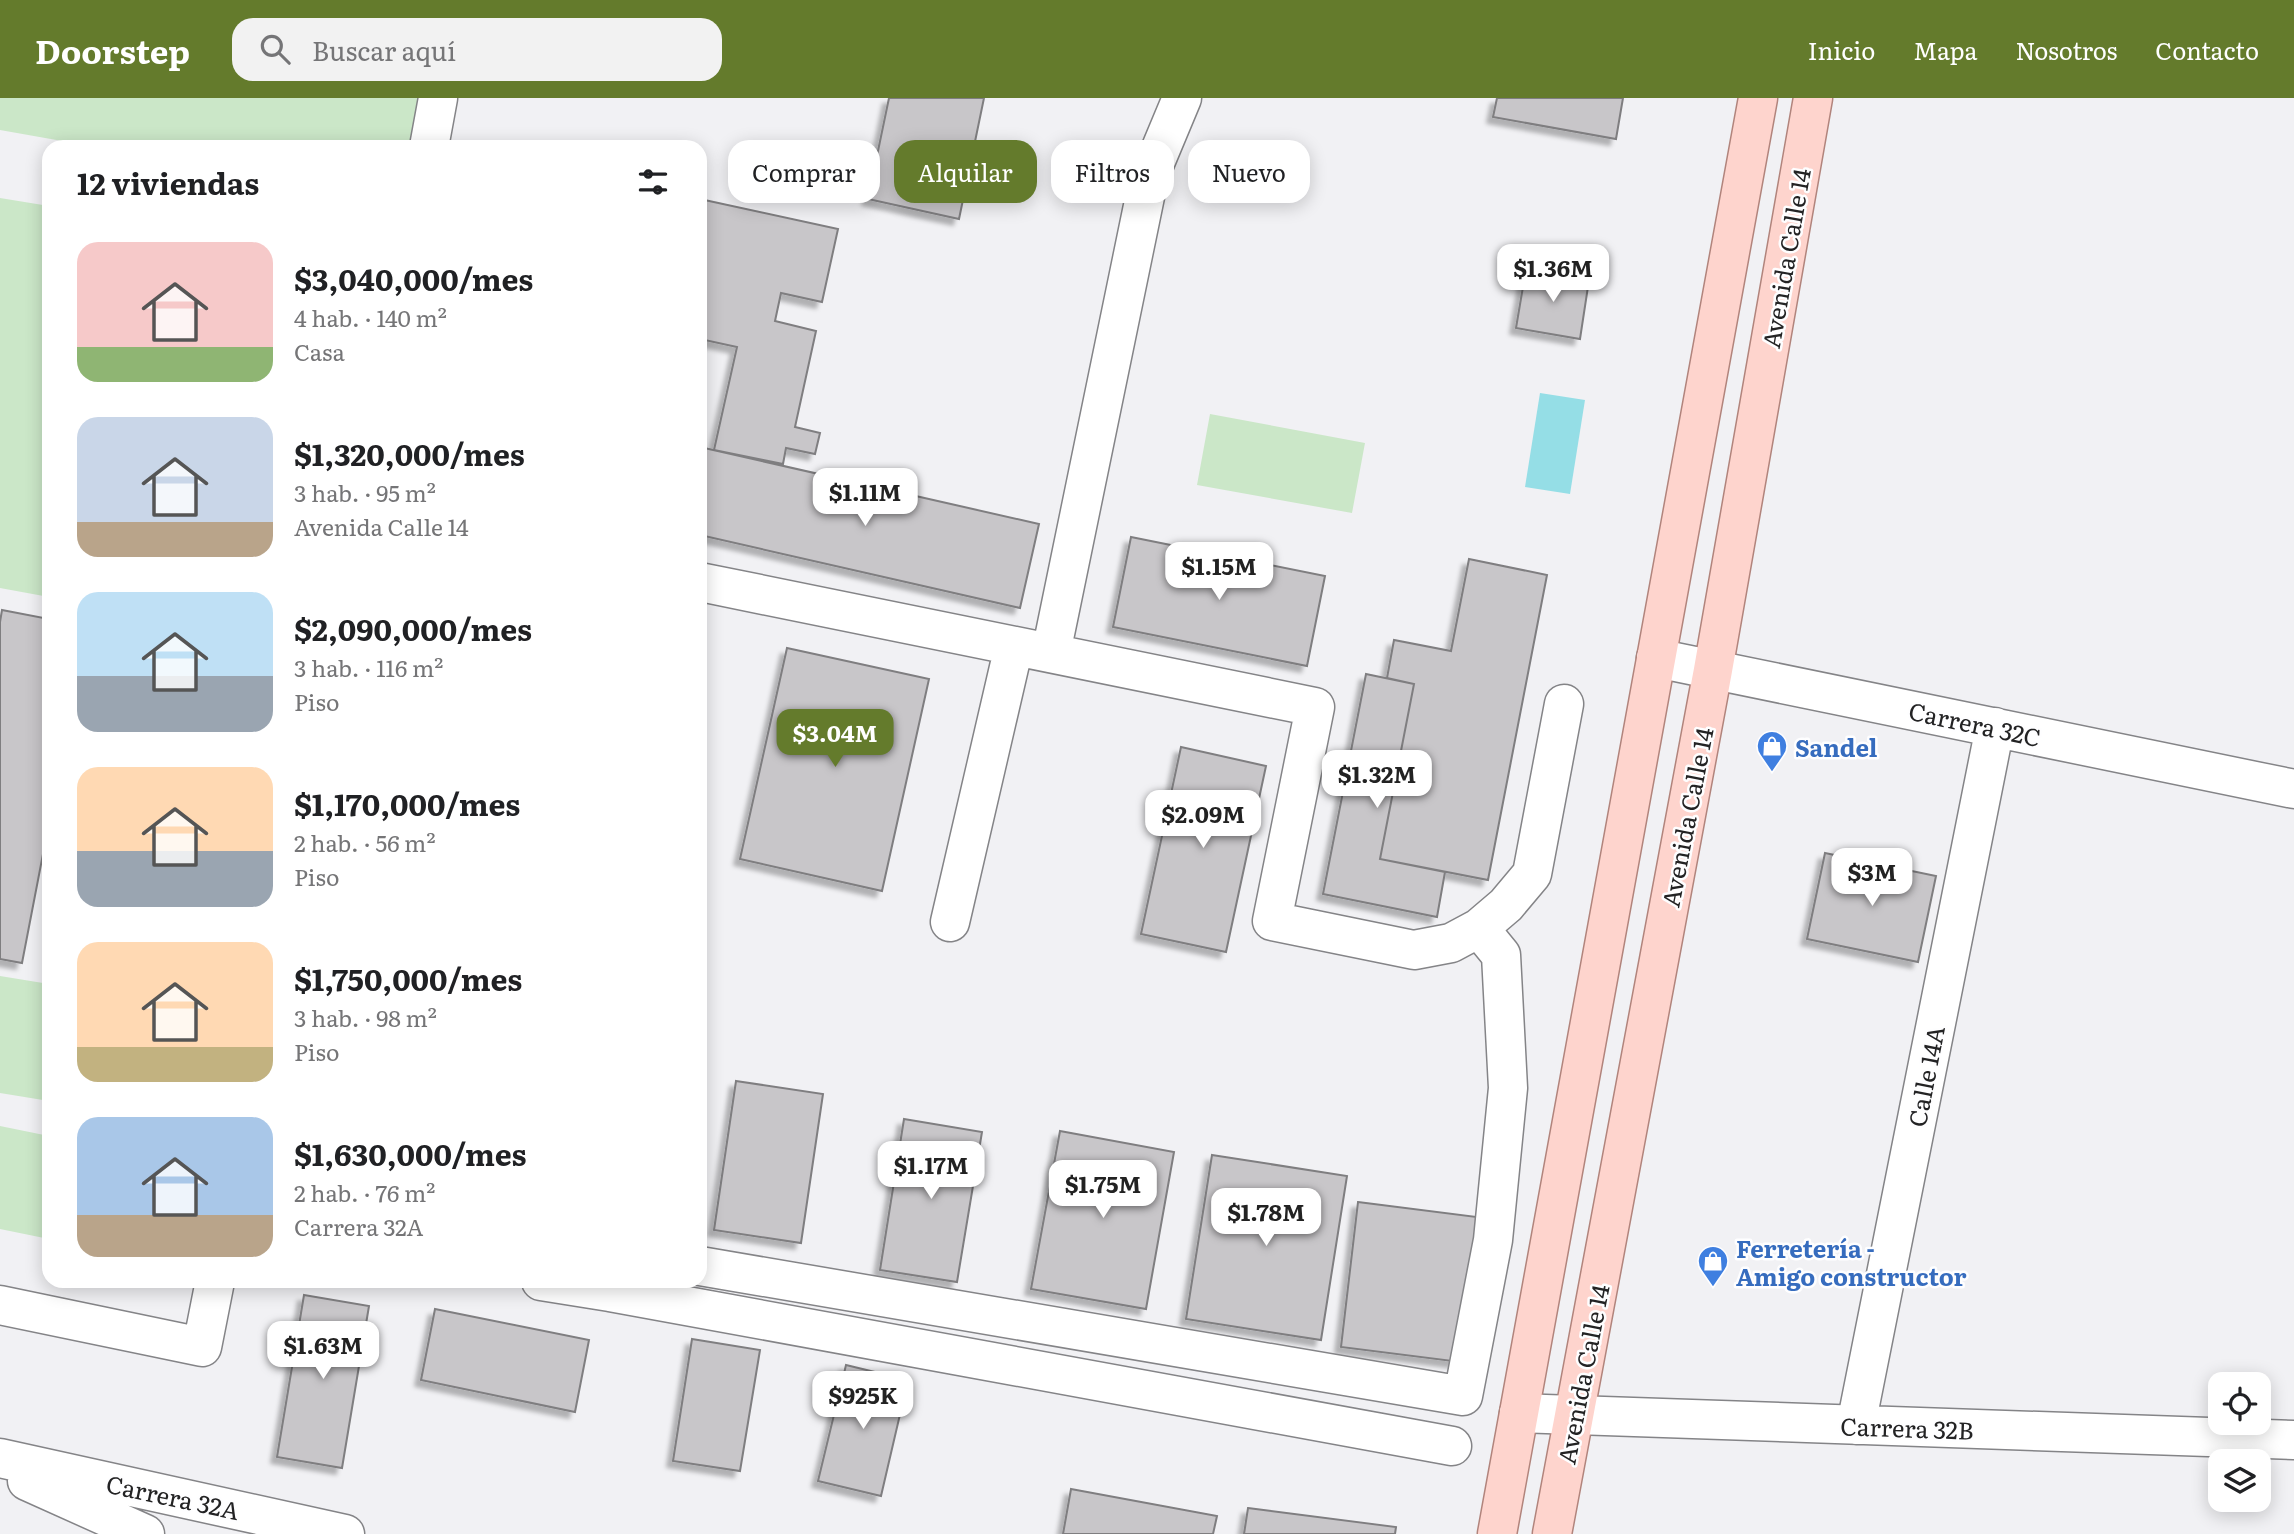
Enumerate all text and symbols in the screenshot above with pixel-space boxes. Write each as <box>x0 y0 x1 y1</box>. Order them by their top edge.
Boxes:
search box <box>232 18 722 81</box>
text: Doorstep <box>35 25 190 74</box>
icon: search <box>256 30 294 68</box>
text: Buscar aquí <box>312 30 456 69</box>
text: Inicio <box>1808 32 1875 67</box>
text: Mapa <box>1913 32 1977 67</box>
text: Nosotros <box>2015 32 2117 67</box>
text: Contacto <box>2155 32 2259 67</box>
chip: Comprar <box>728 140 880 203</box>
chip: Alquilar <box>894 140 1037 203</box>
chip: Filtros <box>1051 140 1174 203</box>
chip: Nuevo <box>1188 140 1310 203</box>
text: 12 viviendas <box>77 160 259 204</box>
icon: filters <box>634 163 672 201</box>
street label: Avenida Calle 14 <box>1752 165 1818 351</box>
pin: $1.36M <box>1496 244 1610 304</box>
text: $1.36M <box>1513 250 1593 284</box>
text: $3,040,000/mes <box>294 256 533 300</box>
icon: home <box>133 270 217 354</box>
text: 4 hab. · 140 m² <box>294 300 447 334</box>
text: Casa <box>294 334 345 368</box>
text: $1,320,000/mes <box>294 431 525 475</box>
icon: home <box>133 445 217 529</box>
pin: $1.11M <box>808 468 922 528</box>
text: $1.11M <box>829 474 901 508</box>
text: 3 hab. · 95 m² <box>294 475 436 509</box>
text: Avenida Calle 14 <box>294 509 469 543</box>
pin: $1.15M <box>1162 542 1276 602</box>
text: $1.15M <box>1181 548 1257 582</box>
text: $2,090,000/mes <box>294 606 532 650</box>
icon: home <box>133 620 217 704</box>
text: 3 hab. · 116 m² <box>294 650 443 684</box>
text: Piso <box>294 684 339 718</box>
street label: Carrera 32C <box>1906 692 2044 754</box>
pin: $3.04M <box>778 710 892 769</box>
text: $3.04M <box>793 715 877 749</box>
street label: Avenida Calle 14 <box>1651 724 1721 910</box>
shop icon: Sandel <box>1755 729 1789 773</box>
place label: Sandel <box>1795 729 1878 764</box>
pin: $1.32M <box>1320 750 1434 810</box>
text: $1.32M <box>1338 756 1416 790</box>
text: $1,170,000/mes <box>294 781 520 825</box>
pin: $2.09M <box>1146 790 1260 850</box>
icon: home <box>133 795 217 879</box>
text: $2.09M <box>1161 796 1245 830</box>
text: 2 hab. · 56 m² <box>294 825 436 859</box>
pin: $3M <box>1838 848 1906 908</box>
text: $3M <box>1847 854 1897 888</box>
text: Piso <box>294 859 339 893</box>
text: $1,750,000/mes <box>294 956 522 1000</box>
icon: home <box>133 970 217 1054</box>
text: 3 hab. · 98 m² <box>294 1000 437 1034</box>
street label: Calle 14A <box>1898 1022 1952 1130</box>
text: Piso <box>294 1034 339 1068</box>
text: $1,630,000/mes <box>294 1131 527 1175</box>
pin: $1.17M <box>874 1142 988 1201</box>
icon: home <box>133 1145 217 1229</box>
text: $1.17M <box>894 1147 968 1181</box>
pin: $1.75M <box>1046 1160 1160 1220</box>
text: $1.75M <box>1065 1166 1141 1200</box>
text: 2 hab. · 76 m² <box>294 1175 436 1209</box>
pin: $1.78M <box>1209 1188 1323 1248</box>
text: $1.78M <box>1227 1194 1305 1228</box>
text: Carrera 32A <box>294 1209 423 1243</box>
place label: Ferretería - Amigo constructor <box>1736 1230 1967 1293</box>
shop icon: Ferretería - Amigo constructor <box>1696 1244 1730 1288</box>
street label: Avenida Calle 14 <box>1547 1281 1617 1467</box>
pin: $1.63M <box>266 1322 380 1381</box>
text: $1.63M <box>283 1327 363 1361</box>
pin: $925K <box>814 1372 912 1431</box>
map controls <box>2208 1372 2271 1512</box>
button: locate <box>2208 1372 2271 1435</box>
text: $925K <box>828 1377 898 1411</box>
street label: Carrera 32B <box>1840 1407 1974 1447</box>
button: layers <box>2208 1449 2271 1512</box>
street label: Carrera 32A <box>103 1465 243 1527</box>

